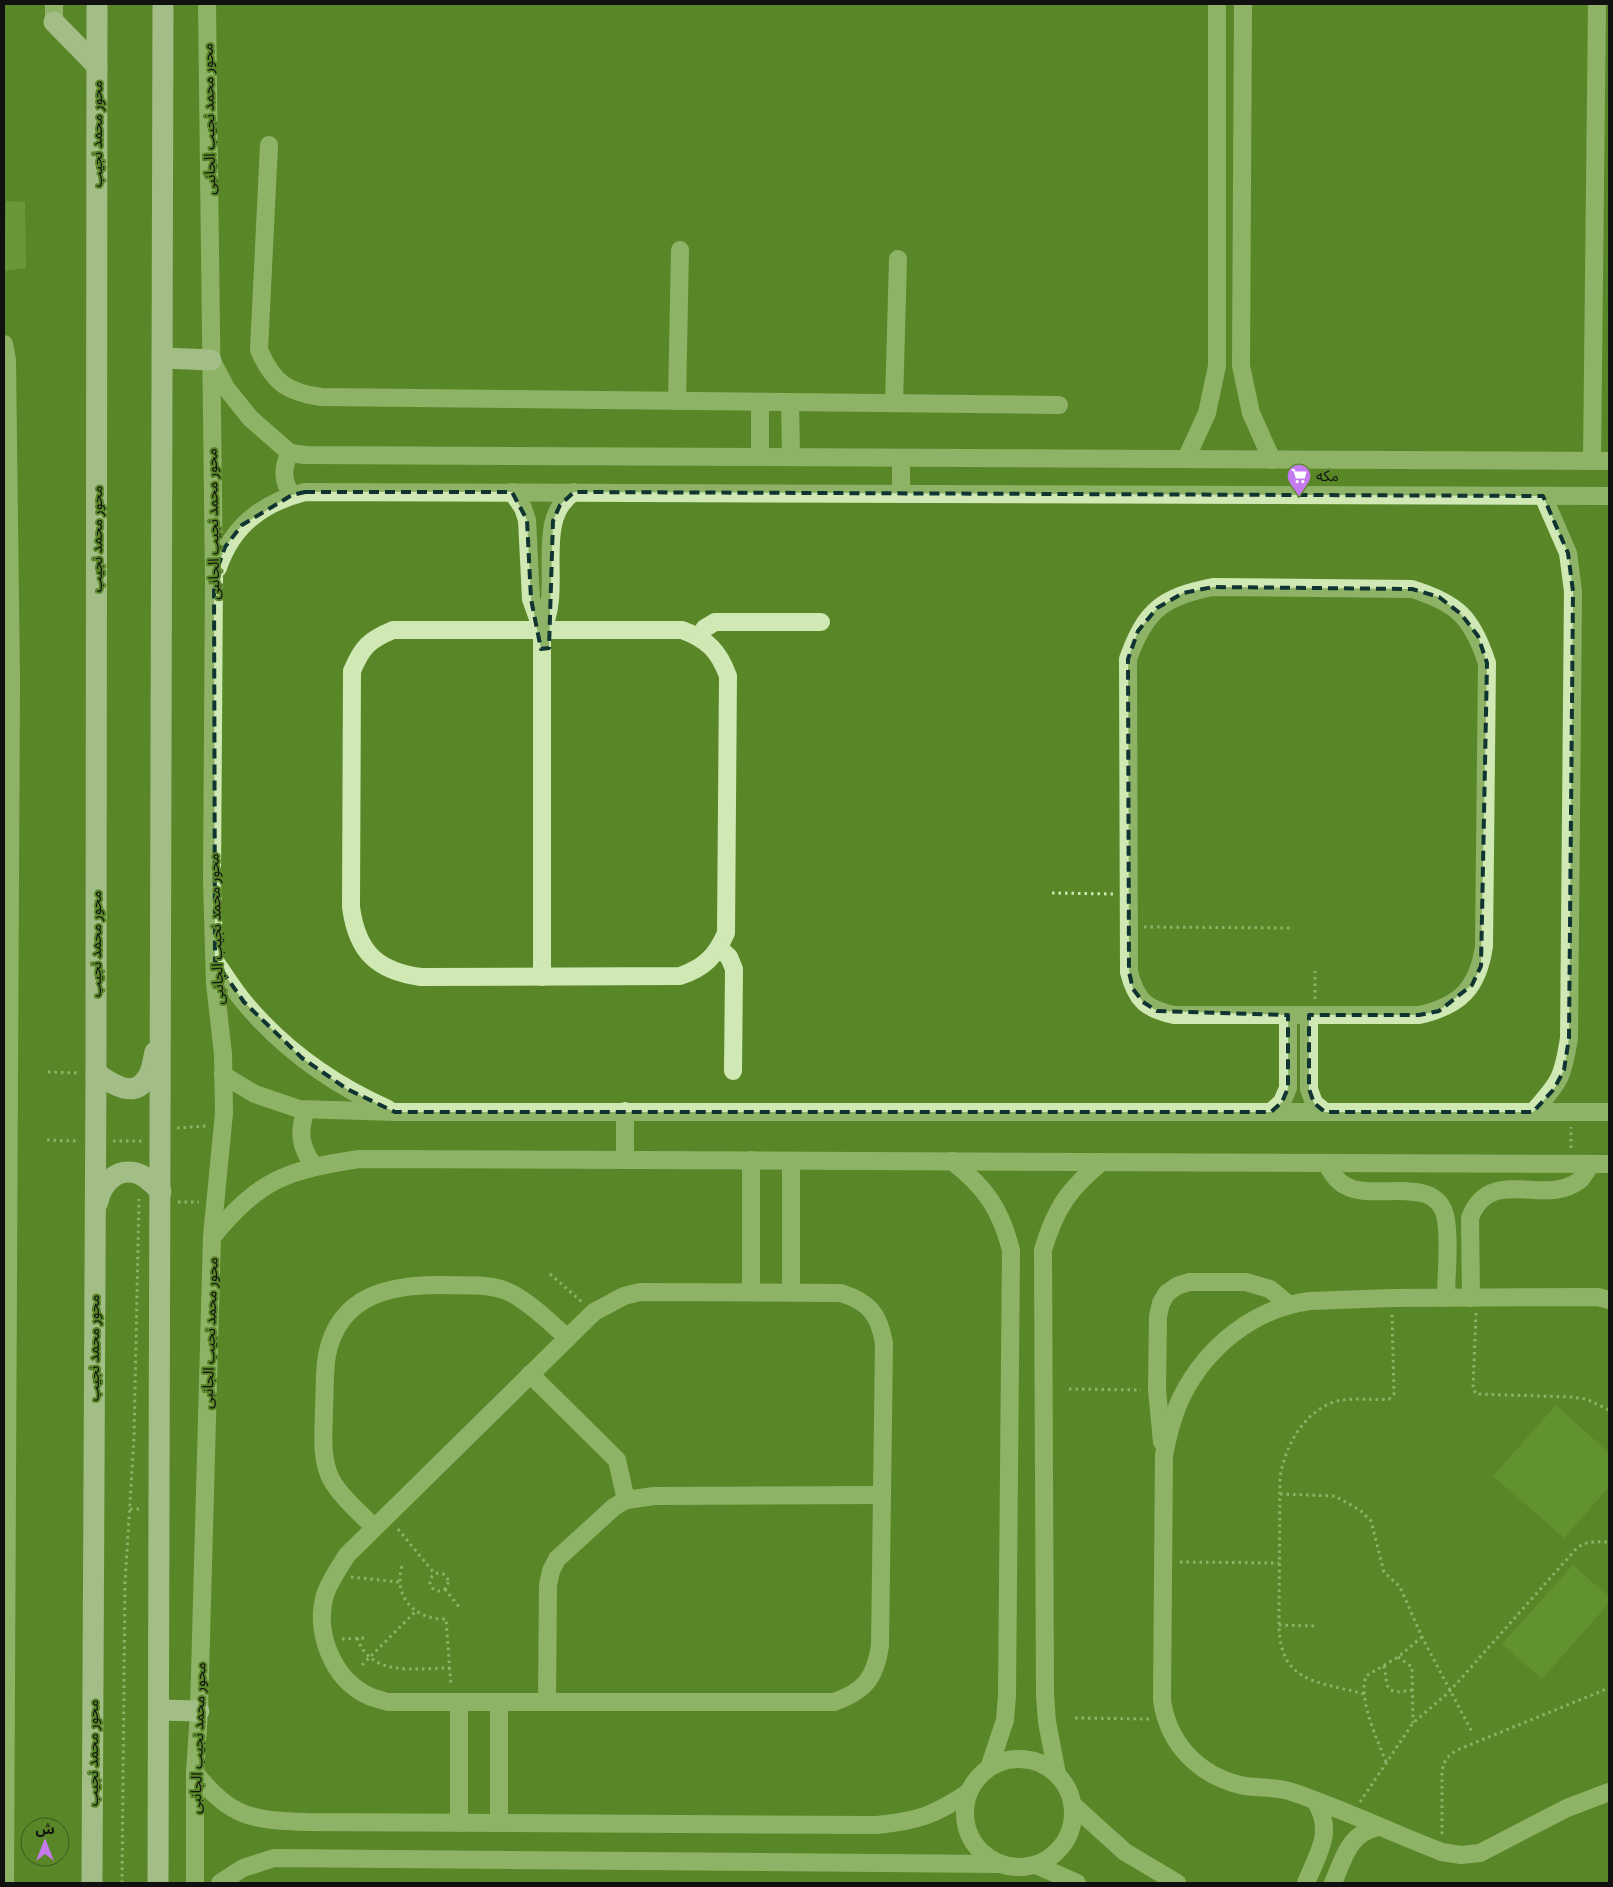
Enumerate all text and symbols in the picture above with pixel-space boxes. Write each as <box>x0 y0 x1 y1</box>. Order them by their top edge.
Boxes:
street label: محور محمد نجيب الجانبى <box>197 43 220 195</box>
street label: محور محمد نجيب <box>86 81 107 187</box>
street label: محور محمد نجيب الجانبى <box>201 448 224 600</box>
supermarket icon: مكه <box>1286 463 1312 497</box>
place label: مكه <box>1316 465 1339 486</box>
street label: محور محمد نجيب <box>86 486 107 592</box>
street label: محور محمد نجيب الجانبى <box>202 853 229 1005</box>
street label: محور محمد نجيب <box>85 891 106 997</box>
street label: محور محمد نجيب الجانبى <box>196 1257 223 1409</box>
street label: محور محمد نجيب <box>83 1295 104 1401</box>
street label: محور محمد نجيب الجانبى <box>184 1662 211 1814</box>
street label: محور محمد نجيب <box>82 1700 103 1806</box>
north arrow <box>20 1817 70 1867</box>
text: ش <box>35 1820 55 1838</box>

